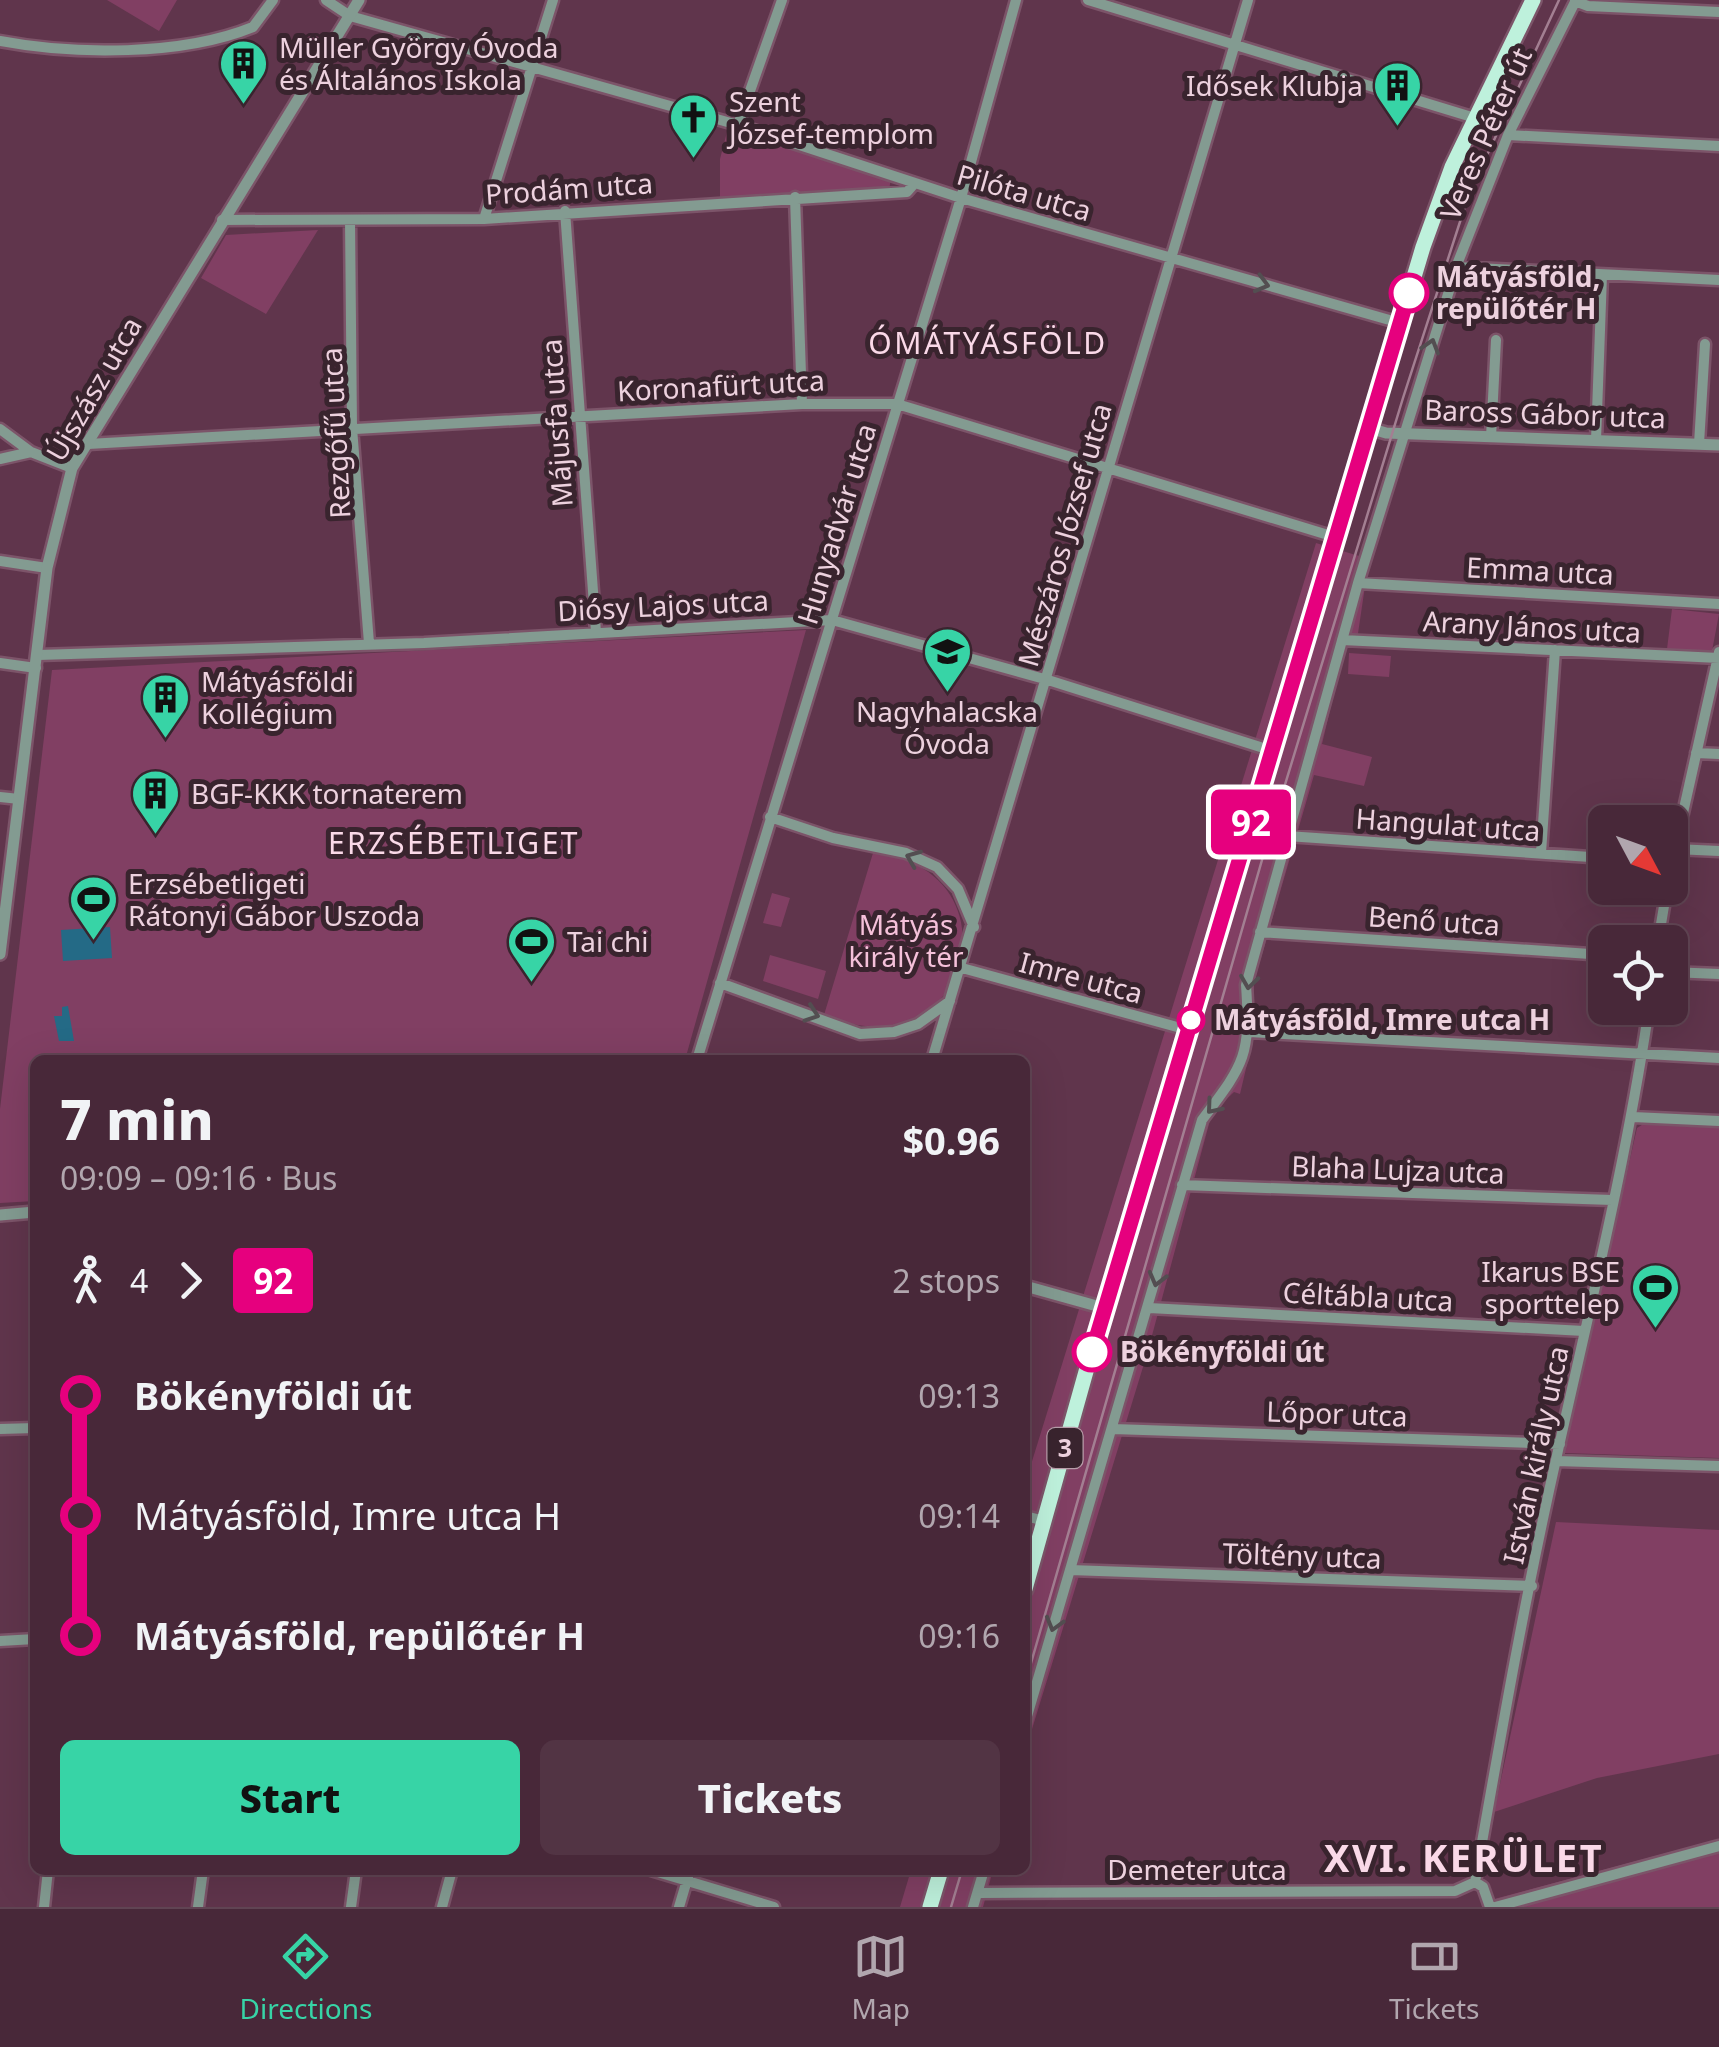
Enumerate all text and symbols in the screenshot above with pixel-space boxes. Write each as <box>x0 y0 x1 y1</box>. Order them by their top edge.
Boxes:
place label: Müller György Óvoda és Általános Iskola <box>279 28 558 98</box>
building icon: Müller György Óvoda és Általános Iskola <box>218 38 270 106</box>
street label: Veres Péter út <box>1430 42 1540 226</box>
building icon: Idősek Klubja <box>1372 60 1424 128</box>
place label: Idősek Klubja <box>1186 66 1363 104</box>
place label: Szent József-templom <box>726 82 934 152</box>
church icon: Szent József-templom <box>668 92 720 160</box>
street label: Pilóta utca <box>953 155 1096 229</box>
street label: Prodám utca <box>484 163 654 213</box>
place label: Mátyásföld, repülőtér H <box>1436 257 1601 327</box>
one-way arrow <box>1253 272 1270 293</box>
marker: Mátyásföld, repülőtér H <box>1390 274 1428 312</box>
street label: Újszász utca <box>37 310 150 467</box>
district label: ÓMÁTYÁSFÖLD <box>868 322 1108 363</box>
street label: Májusfa utca <box>531 338 581 508</box>
one-way arrow <box>1420 338 1440 355</box>
street label: Rezgőfű utca <box>312 347 358 519</box>
street label: Koronafürt utca <box>616 361 826 409</box>
street label: Baross Gábor utca <box>1424 390 1666 436</box>
street label: Mészáros József utca <box>1008 399 1120 671</box>
street label: Hunyadvár utca <box>787 419 885 629</box>
street label: Emma utca <box>1465 547 1615 593</box>
street label: Diósy Lajos utca <box>556 580 769 630</box>
street label: Arany János utca <box>1422 601 1642 651</box>
school or university icon: Nagyhalacska Óvoda <box>921 626 973 694</box>
place label: Mátyásföldi Kollégium <box>201 662 354 732</box>
building icon: Mátyásföldi Kollégium <box>140 672 192 740</box>
place label: Nagyhalacska Óvoda <box>856 692 1038 762</box>
building icon: BGF-KKK tornaterem <box>130 768 182 836</box>
place label: BGF-KKK tornaterem <box>191 774 463 812</box>
line badge: 92 <box>1206 790 1296 854</box>
text: 92 <box>1231 799 1271 846</box>
street label: Hangulat utca <box>1354 799 1542 849</box>
north arrow <box>1588 805 1688 905</box>
map controls <box>1588 805 1688 1025</box>
district label: ERZSÉBETLIGET <box>328 822 580 863</box>
one-way arrow <box>906 849 923 869</box>
place label: Erzsébetligeti Rátonyi Gábor Uszoda <box>128 864 420 934</box>
sports icon: Erzsébetligeti Rátonyi Gábor Uszoda <box>67 874 119 942</box>
street label: Benő utca <box>1367 896 1501 944</box>
park label: Mátyás király tér <box>848 905 964 975</box>
sports icon: Tai chi <box>506 916 558 984</box>
place label: Tai chi <box>567 922 649 960</box>
button: locate <box>1588 925 1688 1025</box>
street label: Imre utca <box>1015 942 1147 1012</box>
one-way arrow <box>1240 974 1261 990</box>
place label: Mátyásföld, Imre utca H <box>1214 1000 1550 1038</box>
one-way arrow <box>802 1003 819 1023</box>
marker: Mátyásföld, Imre utca H <box>1178 1007 1204 1033</box>
text: 7 min <box>60 1081 214 1156</box>
one-way arrow <box>1207 1095 1225 1114</box>
text: $0.96 <box>902 1114 1000 1166</box>
street label: Blaha Lujza utca <box>1291 1146 1505 1192</box>
text: 09:09 – 09:16 · Bus <box>60 1156 337 1199</box>
place label: Ikarus BSE sporttelep <box>1481 1252 1620 1322</box>
icon: walk <box>60 1253 115 1308</box>
icon: forward <box>163 1253 218 1308</box>
text: 92 <box>253 1257 293 1304</box>
text: 4 <box>130 1259 148 1302</box>
text: 2 stops <box>892 1259 1000 1302</box>
sports icon: Ikarus BSE sporttelep <box>1629 1262 1681 1330</box>
one-way arrow <box>1148 1270 1169 1287</box>
street label: Céltábla utca <box>1282 1273 1454 1319</box>
place label: Bökényföldi út <box>1120 1332 1325 1370</box>
marker: Bökényföldi út <box>1073 1333 1111 1371</box>
street label: István király utca <box>1493 1342 1577 1567</box>
text: Bökényföldi út <box>134 1369 412 1421</box>
text: 09:13 <box>918 1374 1000 1417</box>
street label: Lőpor utca <box>1266 1392 1408 1434</box>
road number: 3 <box>1048 1428 1082 1468</box>
text: Mátyásföld, Imre utca H <box>134 1489 561 1541</box>
text: 09:14 <box>918 1494 1000 1537</box>
street label: Töltény utca <box>1222 1533 1382 1577</box>
text: Mátyásföld, repülőtér H <box>134 1609 585 1661</box>
text: 09:16 <box>918 1614 1000 1657</box>
one-way arrow <box>1045 1615 1066 1632</box>
button: Start <box>60 1740 520 1855</box>
button: Tickets <box>540 1740 1000 1855</box>
district label: XVI. KERÜLET <box>1324 1831 1604 1883</box>
street label: Demeter utca <box>1107 1850 1287 1888</box>
tab: Directions <box>240 1929 372 2027</box>
tab: Map <box>852 1929 910 2027</box>
tab: Tickets <box>1389 1929 1479 2027</box>

